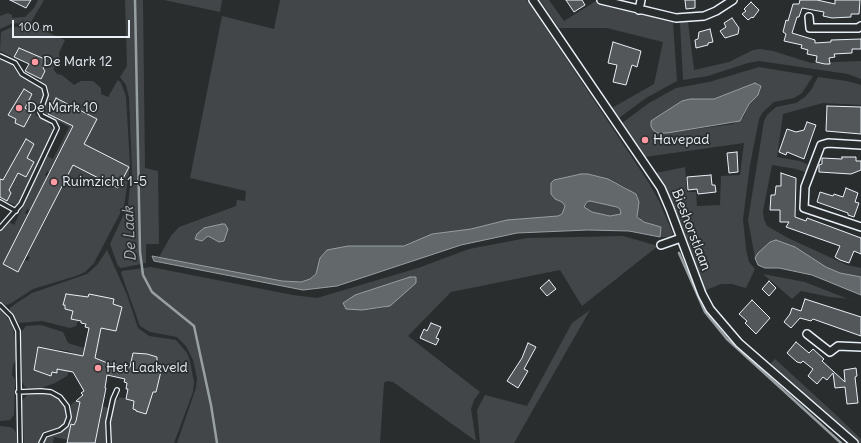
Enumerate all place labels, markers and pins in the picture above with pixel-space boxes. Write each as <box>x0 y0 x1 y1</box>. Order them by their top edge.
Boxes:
place label: De Mark 12 <box>43 54 112 70</box>
marker: De Mark 12 <box>30 57 40 67</box>
place label: De Mark 10 <box>27 100 98 116</box>
marker: De Mark 10 <box>14 103 24 113</box>
place label: Havepad <box>653 132 710 148</box>
marker: Havepad <box>640 135 650 145</box>
place label: Ruimzicht 1-5 <box>62 174 147 190</box>
marker: Ruimzicht 1-5 <box>49 177 59 187</box>
place label: Het Laakveld <box>106 360 188 376</box>
marker: Het Laakveld <box>93 363 103 373</box>

